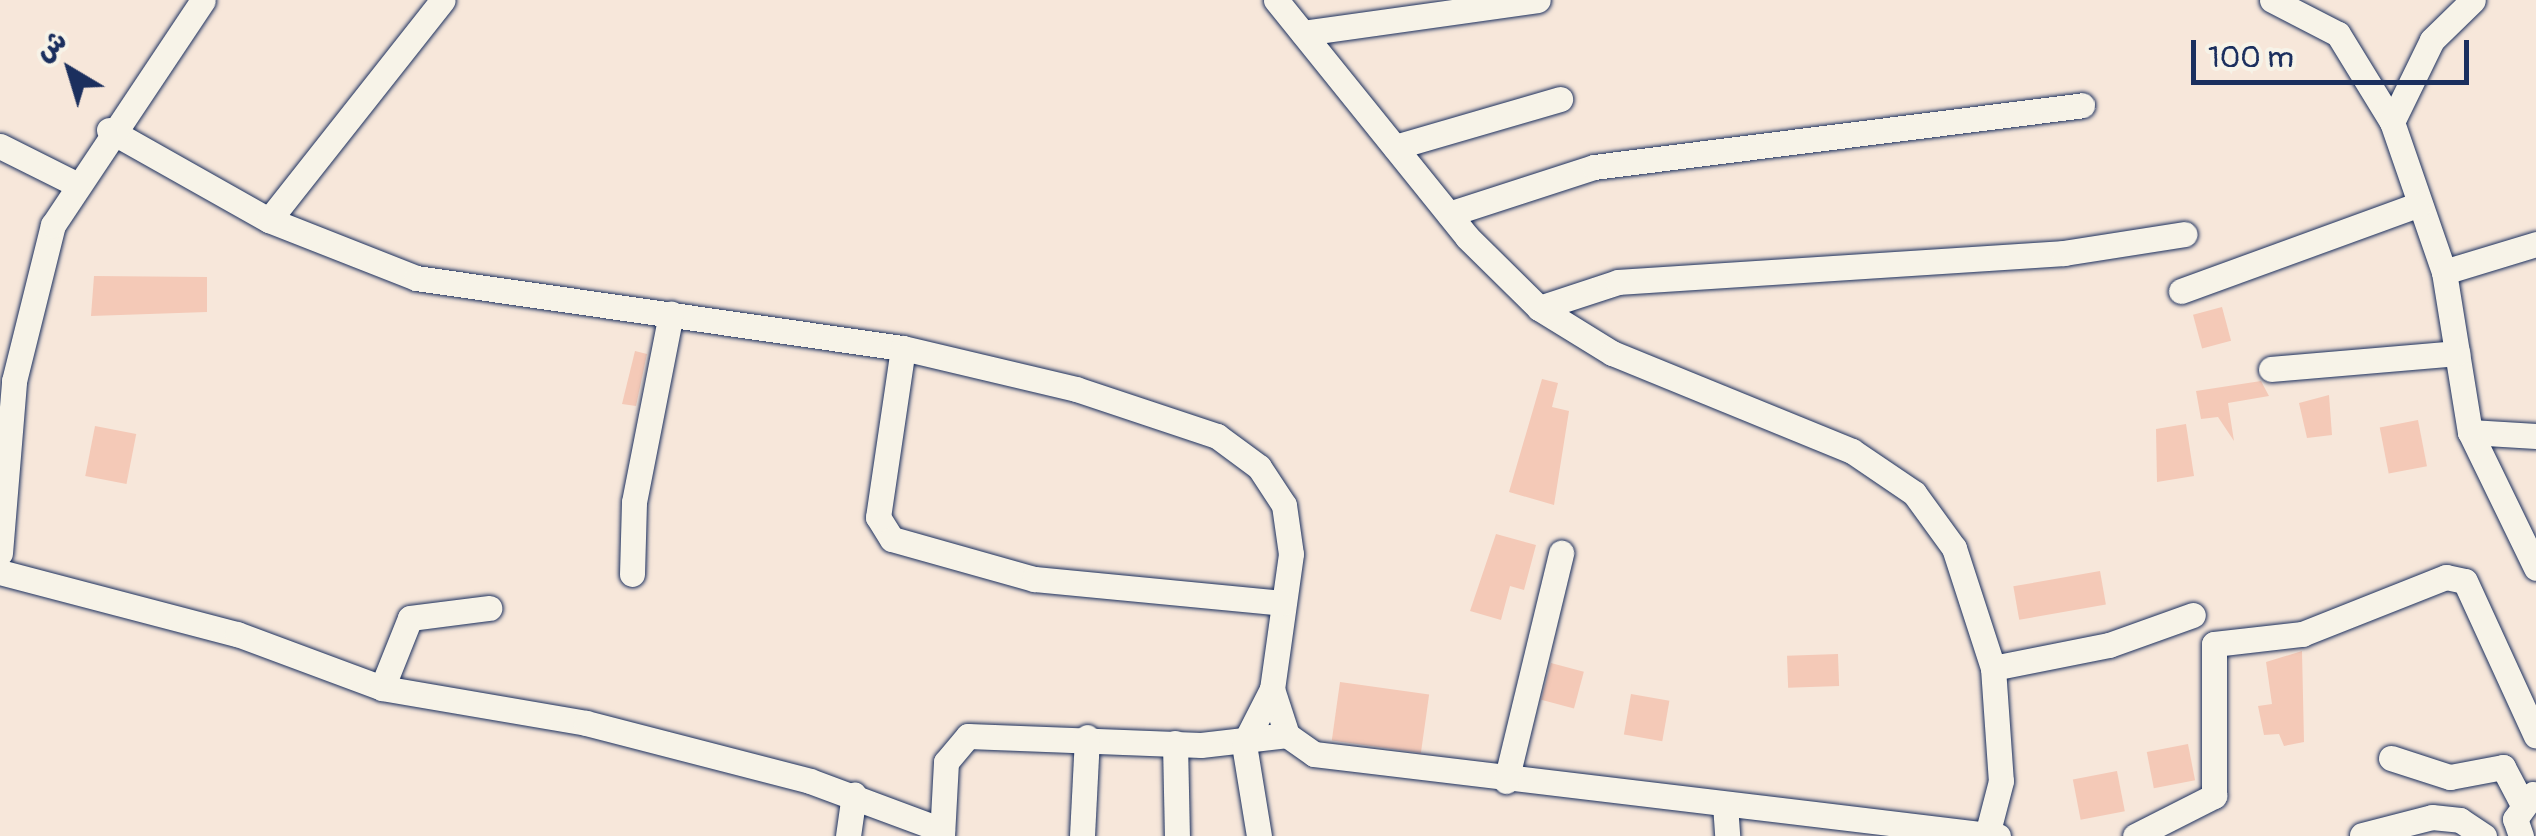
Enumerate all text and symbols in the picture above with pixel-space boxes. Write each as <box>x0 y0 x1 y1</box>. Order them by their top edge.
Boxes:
north arrow <box>20 20 120 120</box>
scale bar <box>2196 20 2474 82</box>
text: ش <box>28 23 74 69</box>
text: 100 m <box>2208 39 2294 76</box>

